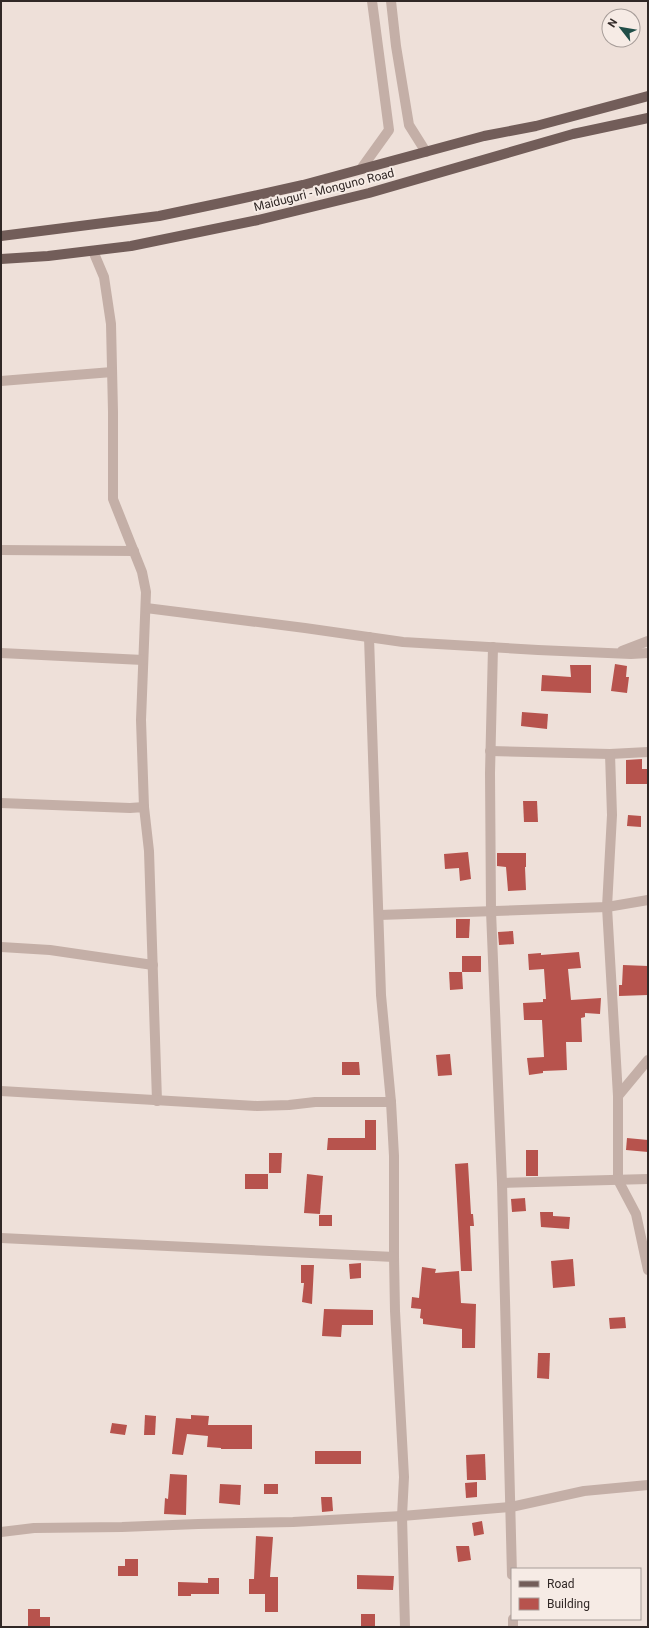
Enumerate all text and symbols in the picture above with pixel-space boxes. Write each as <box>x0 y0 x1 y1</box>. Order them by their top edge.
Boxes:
north arrow <box>601 8 641 48</box>
text: N <box>605 16 621 30</box>
street label: Maiduguri - Monguno Road <box>252 166 396 214</box>
legend <box>511 1568 641 1620</box>
text: Road <box>547 1577 575 1591</box>
text: Building <box>547 1597 590 1611</box>

